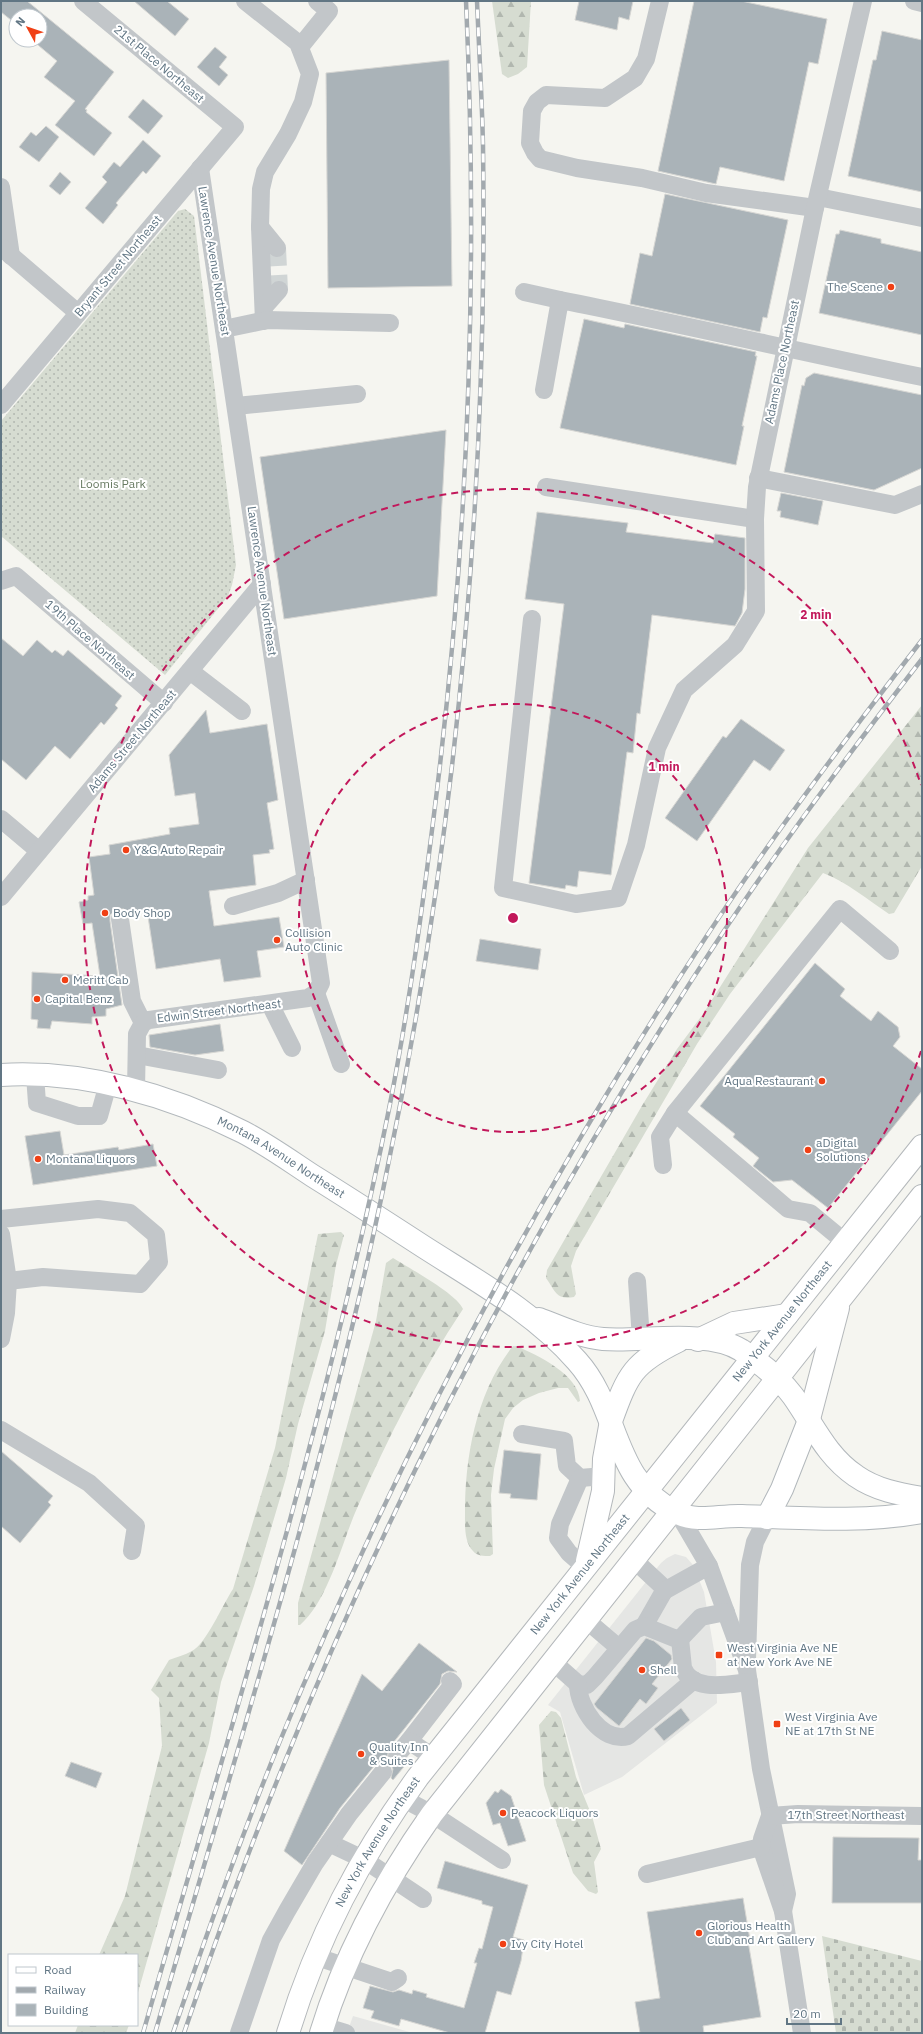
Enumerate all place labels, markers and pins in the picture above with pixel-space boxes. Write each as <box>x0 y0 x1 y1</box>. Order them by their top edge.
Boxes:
place label: The Scene <box>827 279 883 294</box>
marker: The Scene <box>886 282 896 292</box>
place label: Y&G Auto Repair <box>134 842 224 857</box>
marker: Y&G Auto Repair <box>121 845 131 855</box>
place label: Body Shop <box>113 905 171 920</box>
marker: Body Shop <box>100 908 110 918</box>
centre of rings <box>506 911 520 925</box>
place label: Collision Auto Clinic <box>285 925 343 954</box>
marker: Collision Auto Clinic <box>272 935 282 945</box>
place label: Meritt Cab <box>73 972 129 987</box>
marker: Meritt Cab <box>60 975 70 985</box>
place label: Capital Benz <box>45 991 113 1006</box>
marker: Capital Benz <box>32 994 42 1004</box>
place label: Aqua Restaurant <box>724 1073 814 1088</box>
marker: Aqua Restaurant <box>817 1076 827 1086</box>
place label: aDigital Solutions <box>816 1135 867 1164</box>
marker: aDigital Solutions <box>803 1145 813 1155</box>
place label: Montana Liquors <box>46 1151 136 1166</box>
marker: Montana Liquors <box>33 1154 43 1164</box>
place label: West Virginia Ave NE at New York Ave NE <box>727 1640 838 1669</box>
marker: West Virginia Ave NE at New York Ave NE <box>714 1650 724 1660</box>
place label: Shell <box>650 1662 677 1677</box>
marker: Shell <box>637 1665 647 1675</box>
place label: West Virginia Ave NE at 17th St NE <box>785 1709 878 1738</box>
marker: West Virginia Ave NE at 17th St NE <box>772 1719 782 1729</box>
place label: Quality Inn & Suites <box>369 1739 428 1768</box>
marker: Quality Inn & Suites <box>356 1749 366 1759</box>
place label: Peacock Liquors <box>511 1805 599 1820</box>
marker: Peacock Liquors <box>498 1808 508 1818</box>
place label: Glorious Health Club and Art Gallery <box>707 1918 815 1947</box>
marker: Glorious Health Club and Art Gallery <box>694 1928 704 1938</box>
place label: Ivy City Hotel <box>511 1936 583 1951</box>
marker: Ivy City Hotel <box>498 1939 508 1949</box>

